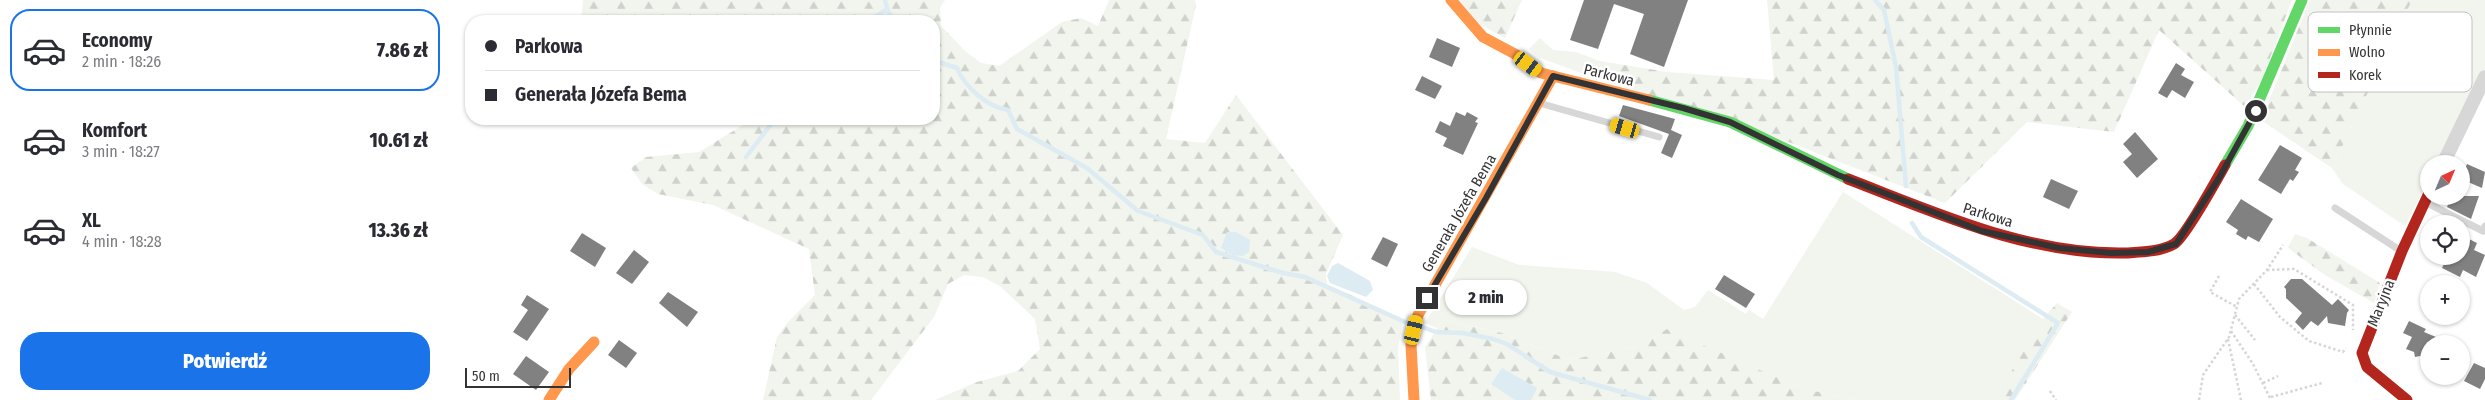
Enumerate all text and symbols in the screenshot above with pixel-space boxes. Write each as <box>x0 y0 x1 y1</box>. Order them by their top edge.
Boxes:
legend <box>2308 12 2472 92</box>
text: Płynnie <box>2349 22 2392 39</box>
icon: car <box>22 28 67 73</box>
text: Economy <box>82 29 152 52</box>
text: Parkowa <box>515 35 583 58</box>
text: 7.86 zł <box>377 39 428 62</box>
text: Wolno <box>2349 44 2385 61</box>
car <box>1511 49 1544 79</box>
text: 2 min · 18:26 <box>82 52 161 71</box>
street label: Parkowa <box>1582 60 1636 90</box>
text: Korek <box>2349 67 2382 84</box>
text: Generała Józefa Bema <box>515 83 687 106</box>
route start <box>2245 100 2267 122</box>
car <box>1608 117 1641 139</box>
icon: car <box>22 118 67 163</box>
text: Komfort <box>82 119 147 142</box>
text: 10.61 zł <box>370 129 428 152</box>
text: 3 min · 18:27 <box>82 142 160 161</box>
street label: Generała Józefa Bema <box>1418 151 1500 275</box>
north arrow <box>2420 155 2470 205</box>
map controls <box>2420 155 2470 385</box>
street label: Parkowa <box>1961 199 2015 231</box>
icon: car <box>22 208 67 253</box>
text: XL <box>82 209 101 232</box>
button: locate <box>2420 215 2470 265</box>
text: 13.36 zł <box>368 219 428 242</box>
text: 4 min · 18:28 <box>82 232 162 251</box>
button: + <box>2420 275 2470 325</box>
street label: Maryjna <box>2363 277 2399 329</box>
callout: 2 min <box>1444 280 1527 316</box>
route end <box>1416 287 1438 309</box>
text: 2 min <box>1468 288 1504 307</box>
car <box>1403 314 1424 346</box>
button: Potwierdź <box>20 332 430 390</box>
button: − <box>2420 335 2470 385</box>
scale bar <box>465 365 571 388</box>
text: 50 m <box>472 368 500 385</box>

